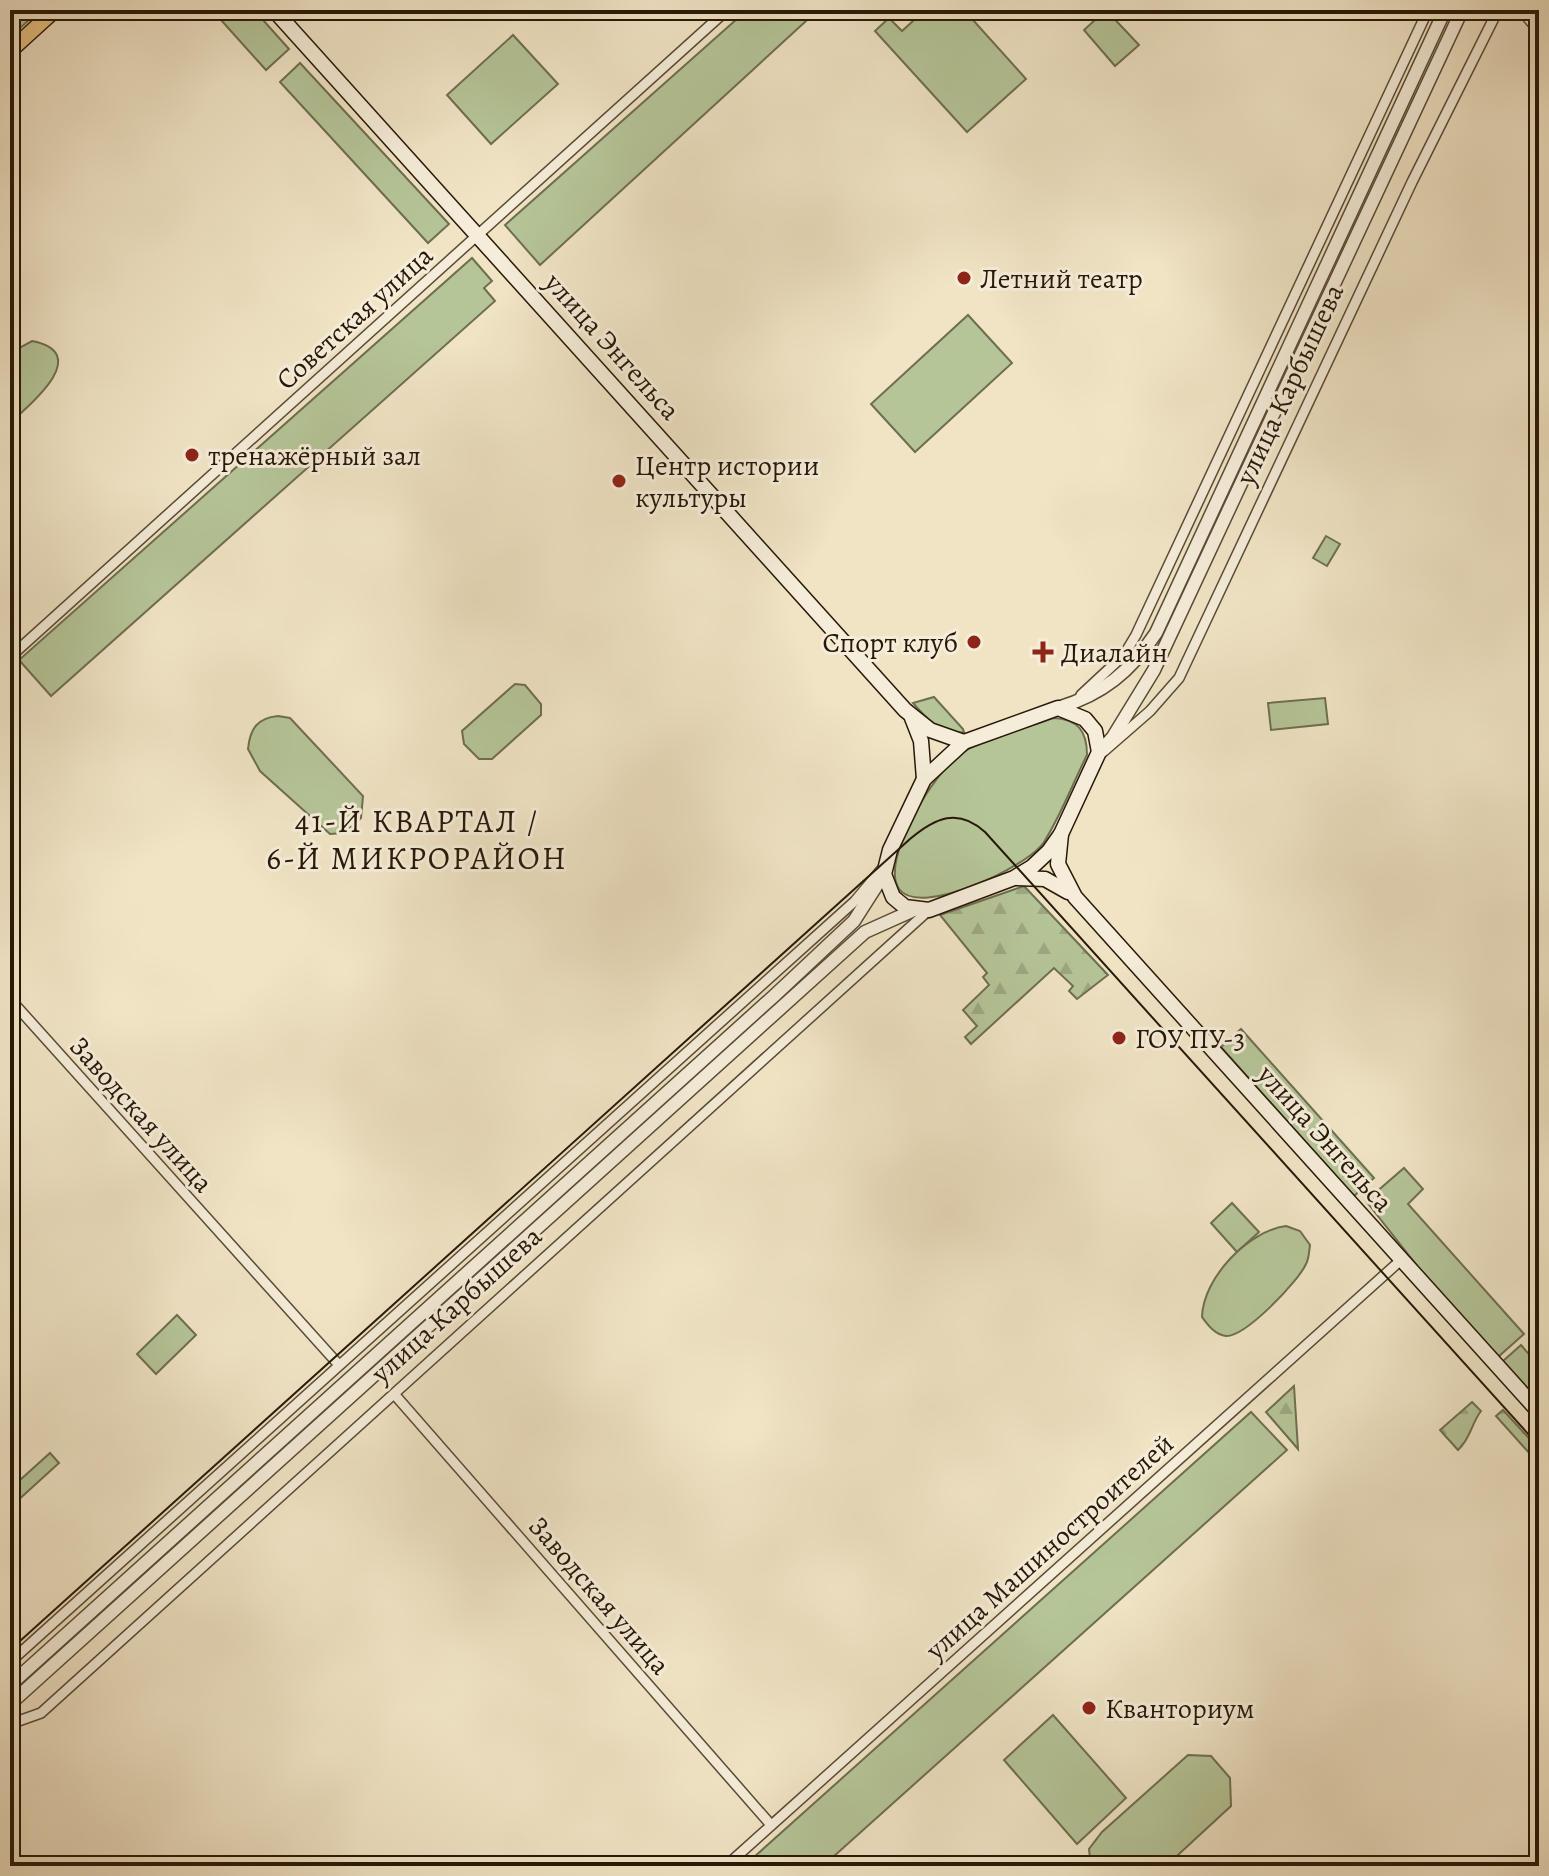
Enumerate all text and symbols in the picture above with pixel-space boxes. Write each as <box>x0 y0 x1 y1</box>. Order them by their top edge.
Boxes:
street label: Советская улица <box>268 237 441 399</box>
place label: Летний театр <box>980 260 1143 298</box>
street label: улица Энгельса <box>535 264 689 429</box>
marker: Летний театр <box>955 269 973 287</box>
street label: улица Карбышева <box>1226 278 1353 492</box>
place label: тренажёрный зал <box>208 437 421 475</box>
marker: тренажёрный зал <box>183 446 201 464</box>
place label: Центр истории культуры <box>635 447 819 517</box>
marker: Центр истории культуры <box>610 472 628 490</box>
place label: Спорт клуб <box>822 624 958 662</box>
marker: Спорт клуб <box>965 633 983 651</box>
place label: Диалайн <box>1061 634 1168 672</box>
marker: Диалайн <box>1032 641 1054 663</box>
district label: 41-Й КВАРТАЛ / 6-Й МИКРОРАЙОН <box>266 799 568 880</box>
place label: ГОУ ПУ-3 <box>1135 1020 1245 1058</box>
street label: Заводская улица <box>61 1028 222 1201</box>
marker: ГОУ ПУ-3 <box>1110 1029 1128 1047</box>
street label: улица Энгельса <box>1248 1056 1402 1221</box>
street label: улица Карбышева <box>362 1218 550 1392</box>
street label: улица Машиностроителей <box>917 1425 1182 1669</box>
street label: Заводская улица <box>520 1508 679 1683</box>
place label: Кванториум <box>1105 1690 1255 1728</box>
marker: Кванториум <box>1080 1699 1098 1717</box>

